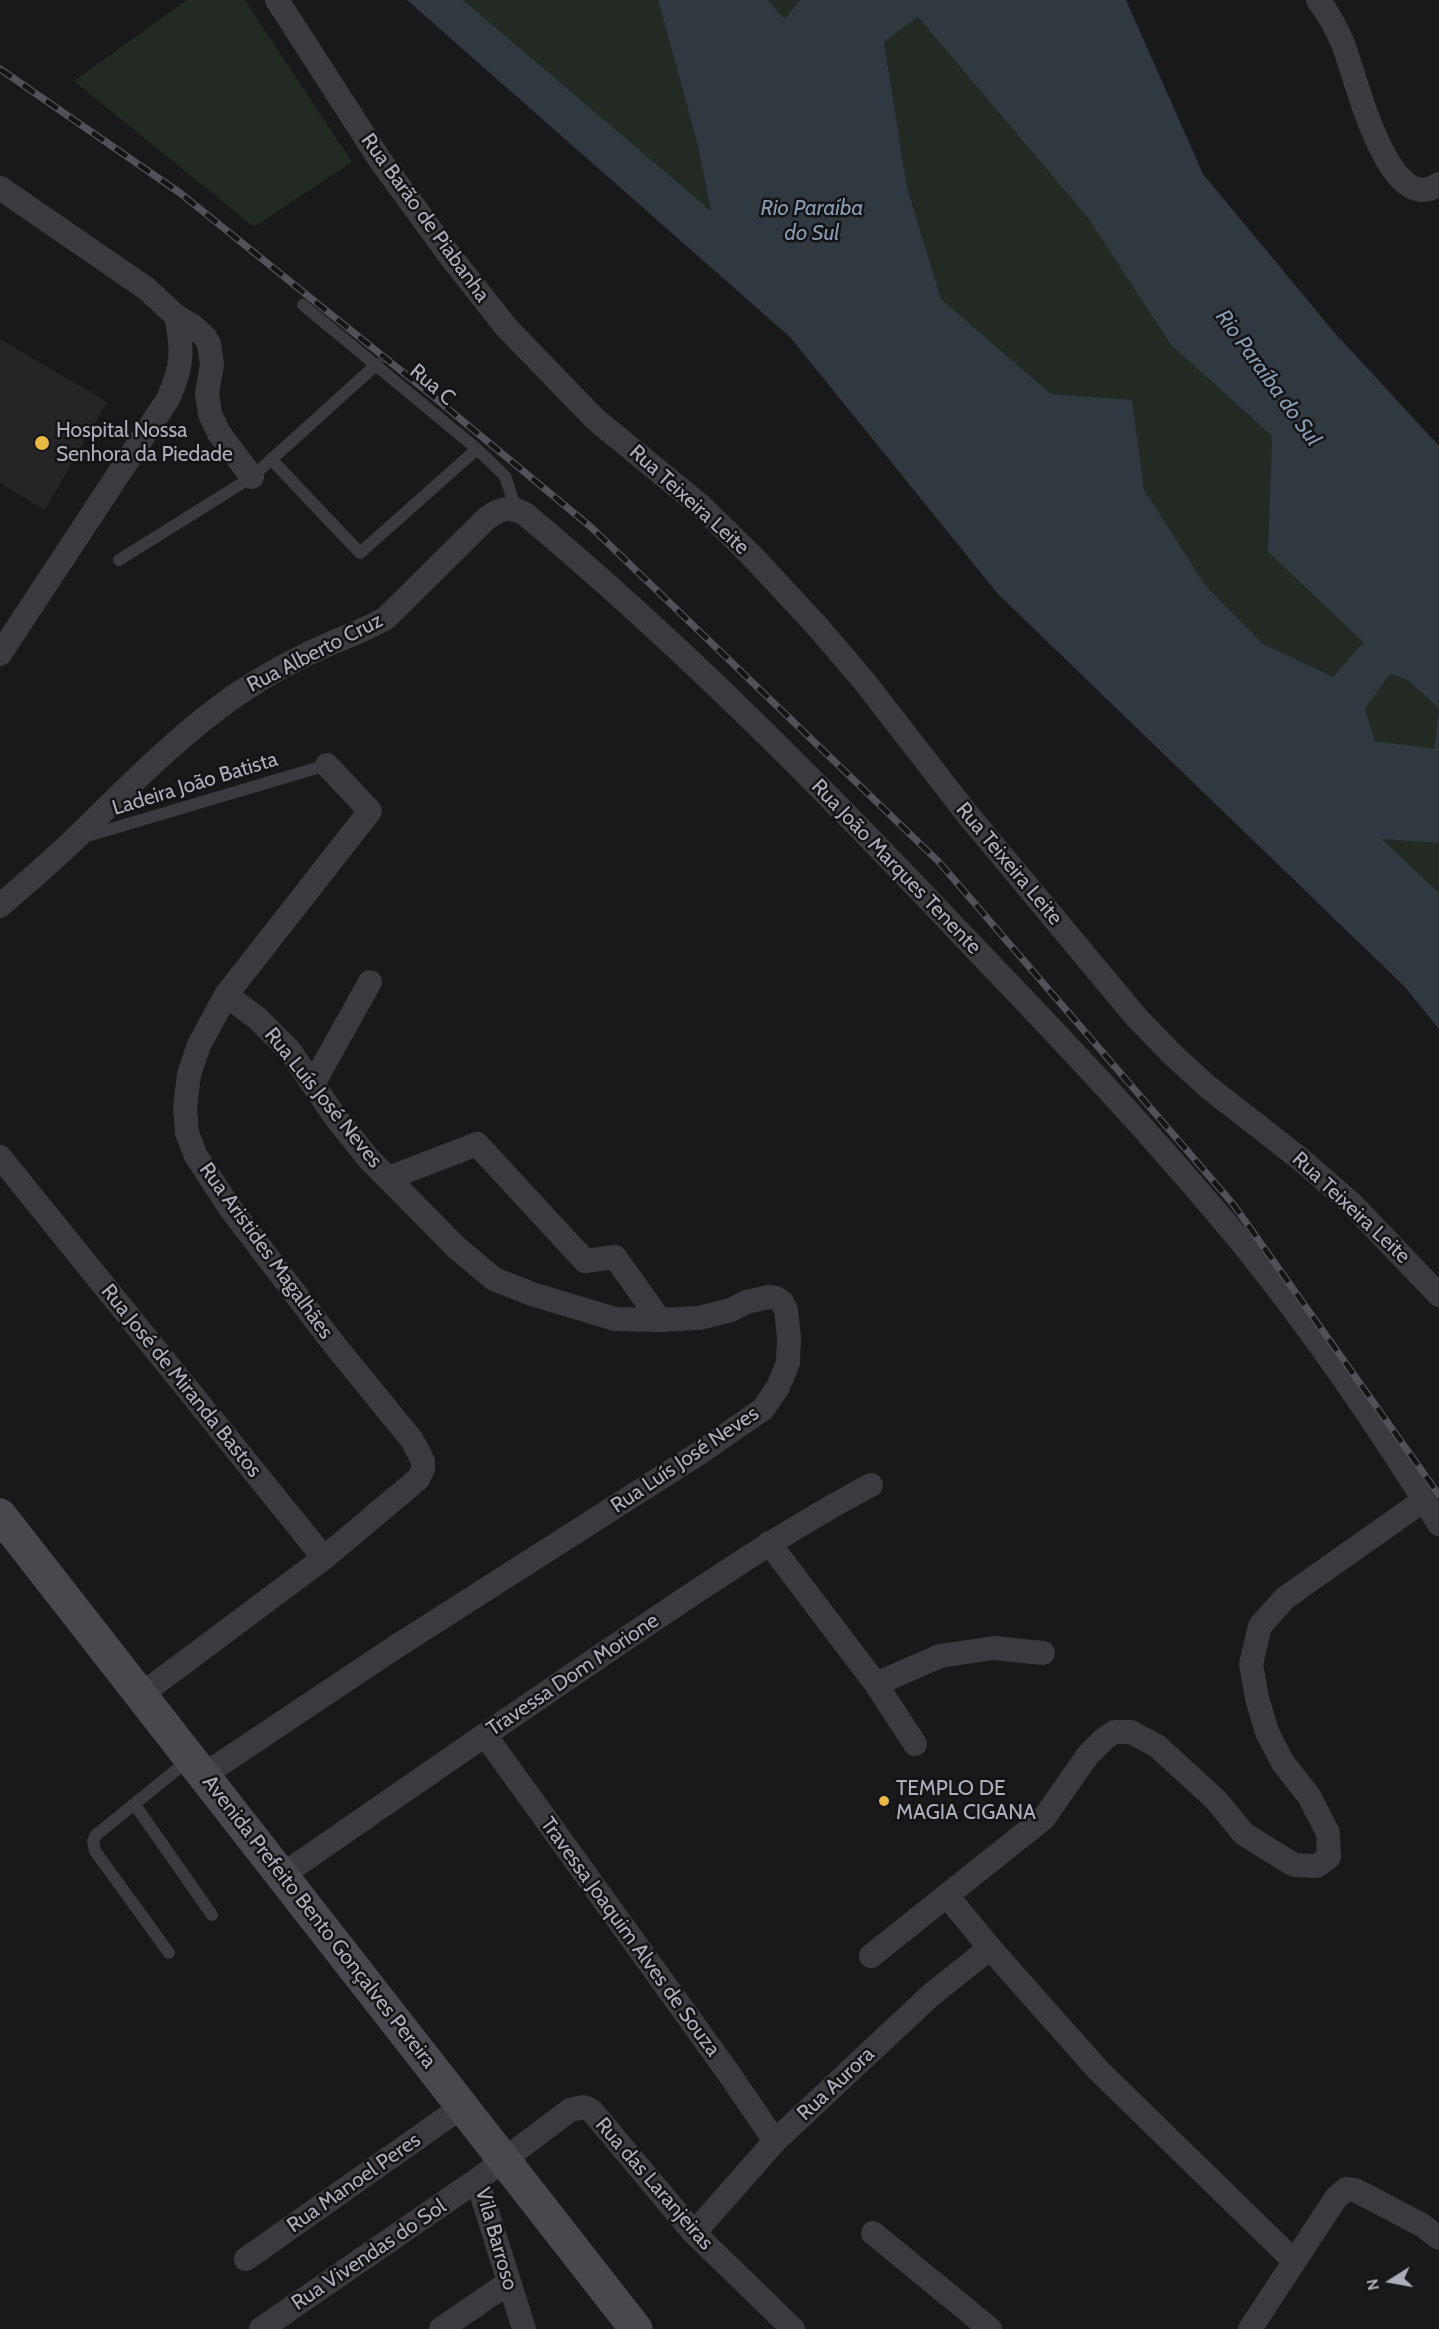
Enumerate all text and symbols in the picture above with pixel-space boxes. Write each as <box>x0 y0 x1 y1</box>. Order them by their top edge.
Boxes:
street label: Rua Barão de Piabanha <box>355 129 495 307</box>
water label: Rio Paraíba do Sul <box>761 196 863 248</box>
water label: Rio Paraíba do Sul <box>1210 305 1326 451</box>
street label: Rua C <box>404 359 460 411</box>
place label: Hospital Nossa Senhora da Piedade <box>56 418 233 468</box>
marker: Hospital Nossa Senhora da Piedade <box>33 434 51 452</box>
street label: Rua Teixeira Leite <box>624 440 754 560</box>
street label: Rua Alberto Cruz <box>243 608 387 698</box>
street label: Ladeira João Batista <box>109 747 281 821</box>
street label: Rua João Marques Tenente <box>806 774 986 960</box>
street label: Rua Teixeira Leite <box>950 798 1068 930</box>
street label: Rua Luís José Neves <box>259 1023 387 1173</box>
street label: Rua Teixeira Leite <box>1287 1147 1415 1269</box>
street label: Rua Aristides Magalhães <box>194 1158 338 1344</box>
street label: Rua José de Miranda Bastos <box>95 1280 267 1482</box>
street label: Rua Luís José Neves <box>606 1401 764 1519</box>
street label: Travessa Dom Morione <box>482 1608 664 1742</box>
street label: Avenida Prefeito Bento Gonçalves Pereira <box>197 1771 441 2073</box>
place label: TEMPLO DE MAGIA CIGANA <box>896 1776 1036 1826</box>
marker: TEMPLO DE MAGIA CIGANA <box>877 1794 891 1808</box>
street label: Travessa Joaquim Alves de Souza <box>535 1813 725 2061</box>
street label: Rua Aurora <box>792 2042 880 2126</box>
street label: Rua das Laranjeiras <box>590 2113 718 2255</box>
street label: Rua Manoel Peres <box>282 2128 426 2238</box>
street label: Vila Barroso <box>469 2185 523 2293</box>
street label: Rua Vivendas do Sol <box>287 2194 451 2316</box>
north arrow <box>1361 2251 1421 2311</box>
text: N <box>1362 2277 1383 2292</box>

